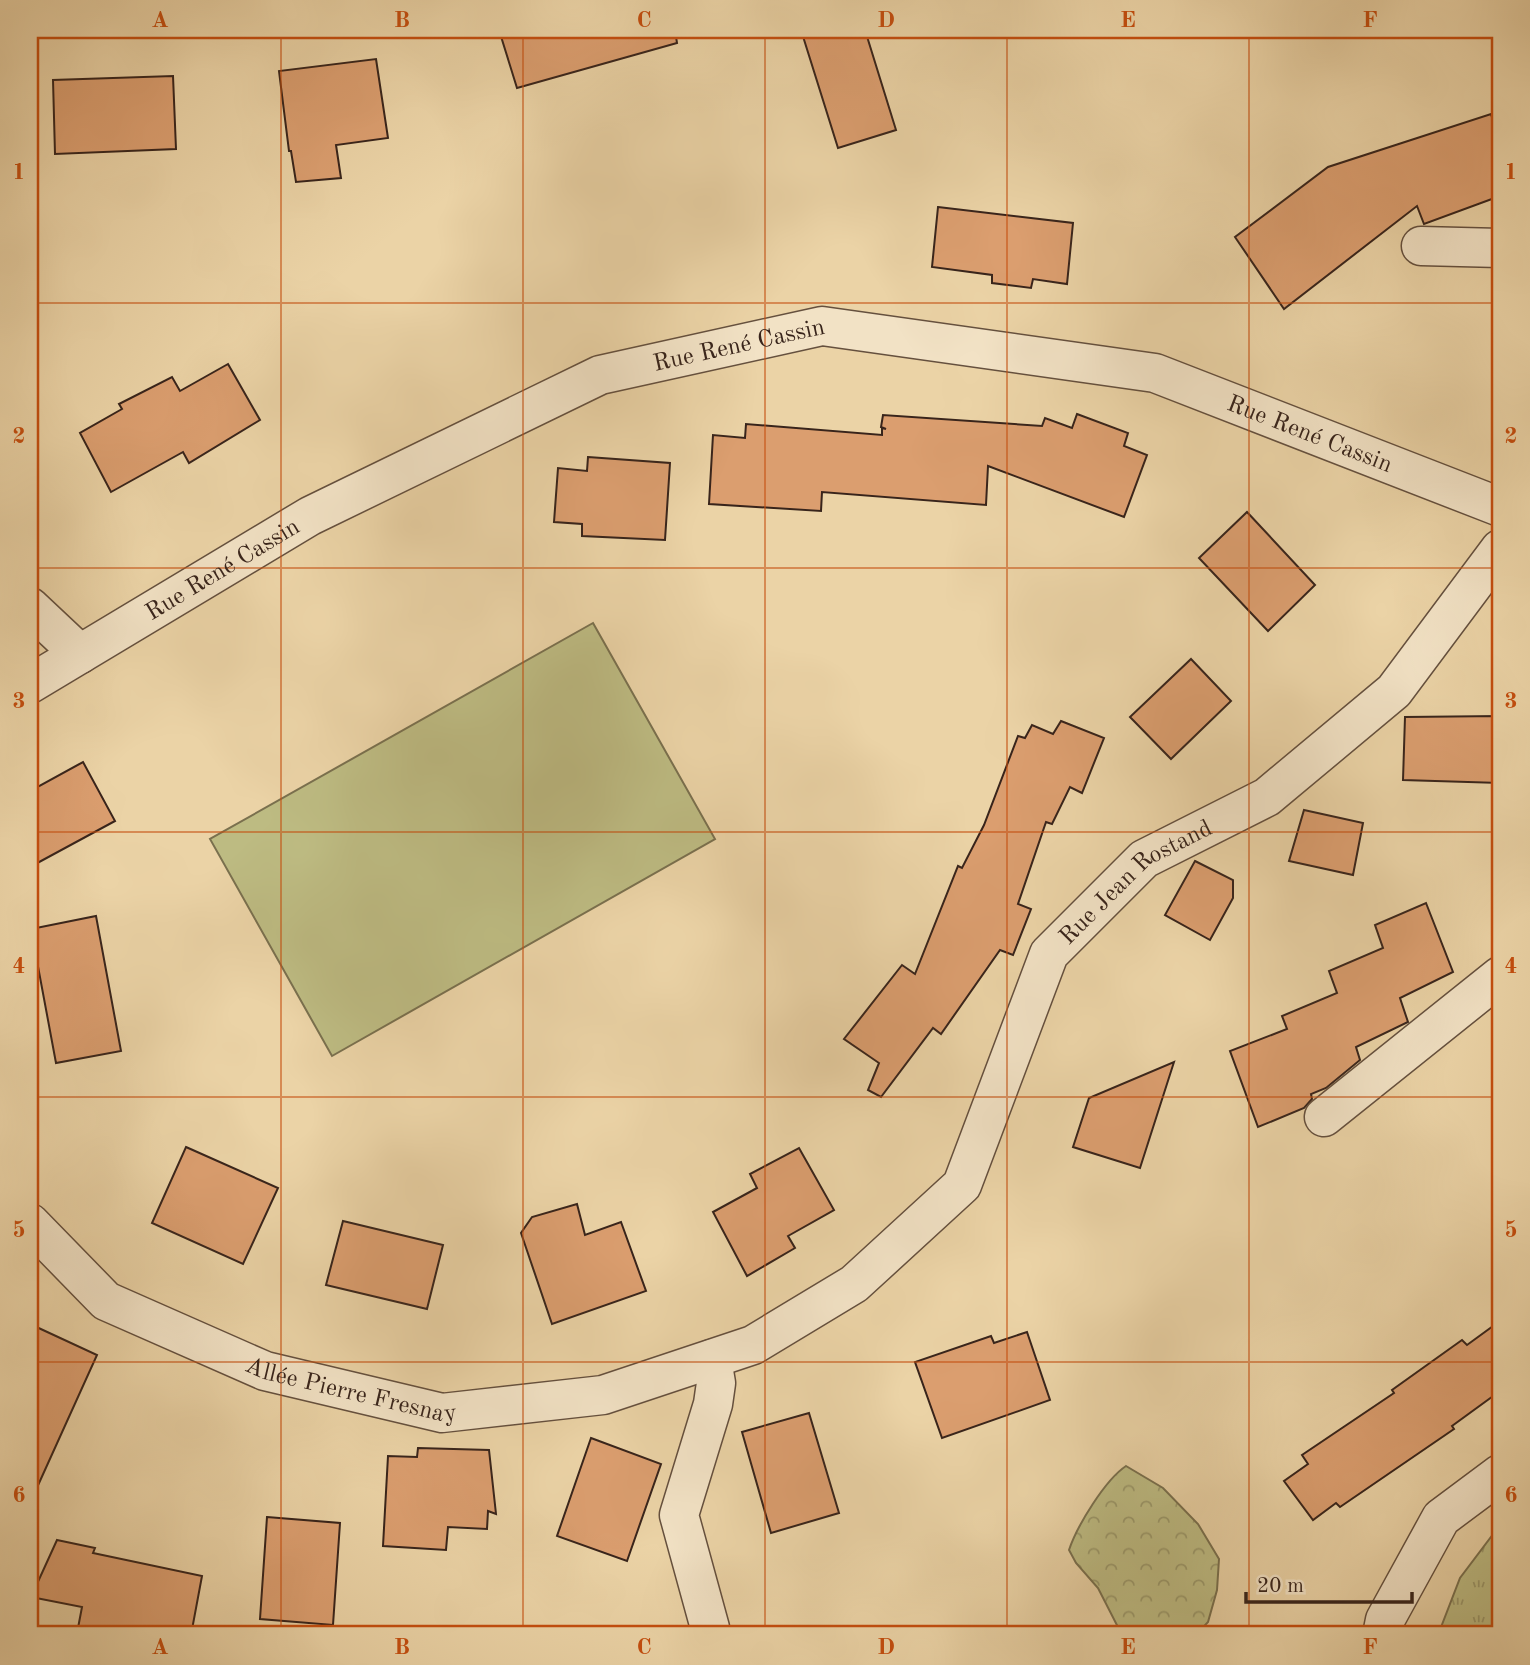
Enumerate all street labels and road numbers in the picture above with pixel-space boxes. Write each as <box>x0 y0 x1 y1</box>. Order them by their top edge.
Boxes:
street label: Rue René Cassin <box>651 316 827 377</box>
street label: Rue René Cassin <box>1223 392 1395 478</box>
street label: Rue René Cassin <box>142 515 304 626</box>
street label: Rue Jean Rostand <box>1056 817 1216 950</box>
street label: Allée Pierre Fresnay <box>241 1354 458 1427</box>

